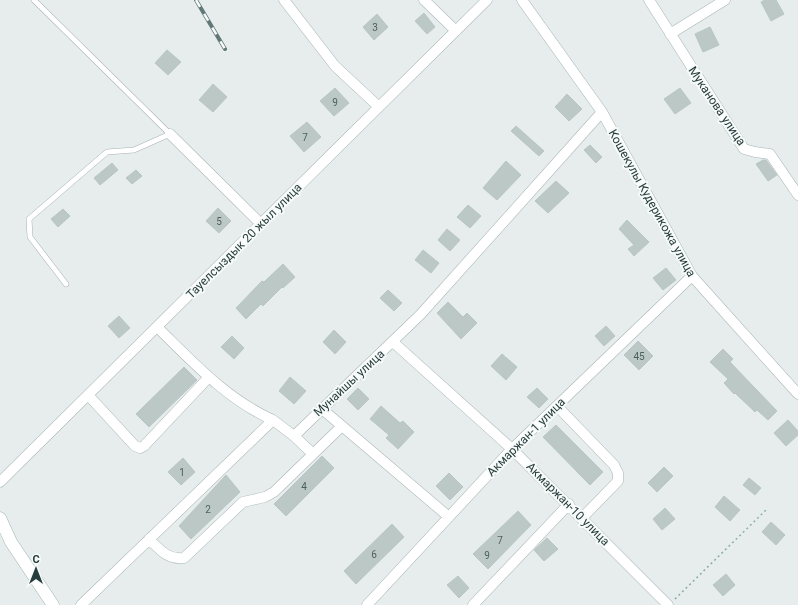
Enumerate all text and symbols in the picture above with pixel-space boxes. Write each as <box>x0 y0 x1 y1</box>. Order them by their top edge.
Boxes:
house number: 3 <box>372 22 378 33</box>
street label: Муканова улица <box>685 64 749 148</box>
house number: 9 <box>332 97 338 108</box>
street label: Кошекулы Кудерикожа улица <box>606 127 698 279</box>
house number: 7 <box>302 132 308 143</box>
street label: Тауелсыздык 20 жыл улица <box>183 180 305 302</box>
house number: 5 <box>216 216 222 227</box>
street label: Мунайшы улица <box>311 347 387 419</box>
house number: 45 <box>633 351 645 362</box>
street label: Акмаржан-1 улица <box>484 395 568 479</box>
street label: Акмаржан-10 улица <box>524 460 612 548</box>
house number: 1 <box>179 467 185 478</box>
house number: 4 <box>301 481 307 492</box>
house number: 2 <box>205 504 211 515</box>
house number: 7 <box>497 535 503 546</box>
north arrow <box>16 549 56 589</box>
house number: 6 <box>371 549 377 560</box>
house number: 9 <box>484 550 490 561</box>
text: С <box>32 553 40 566</box>

